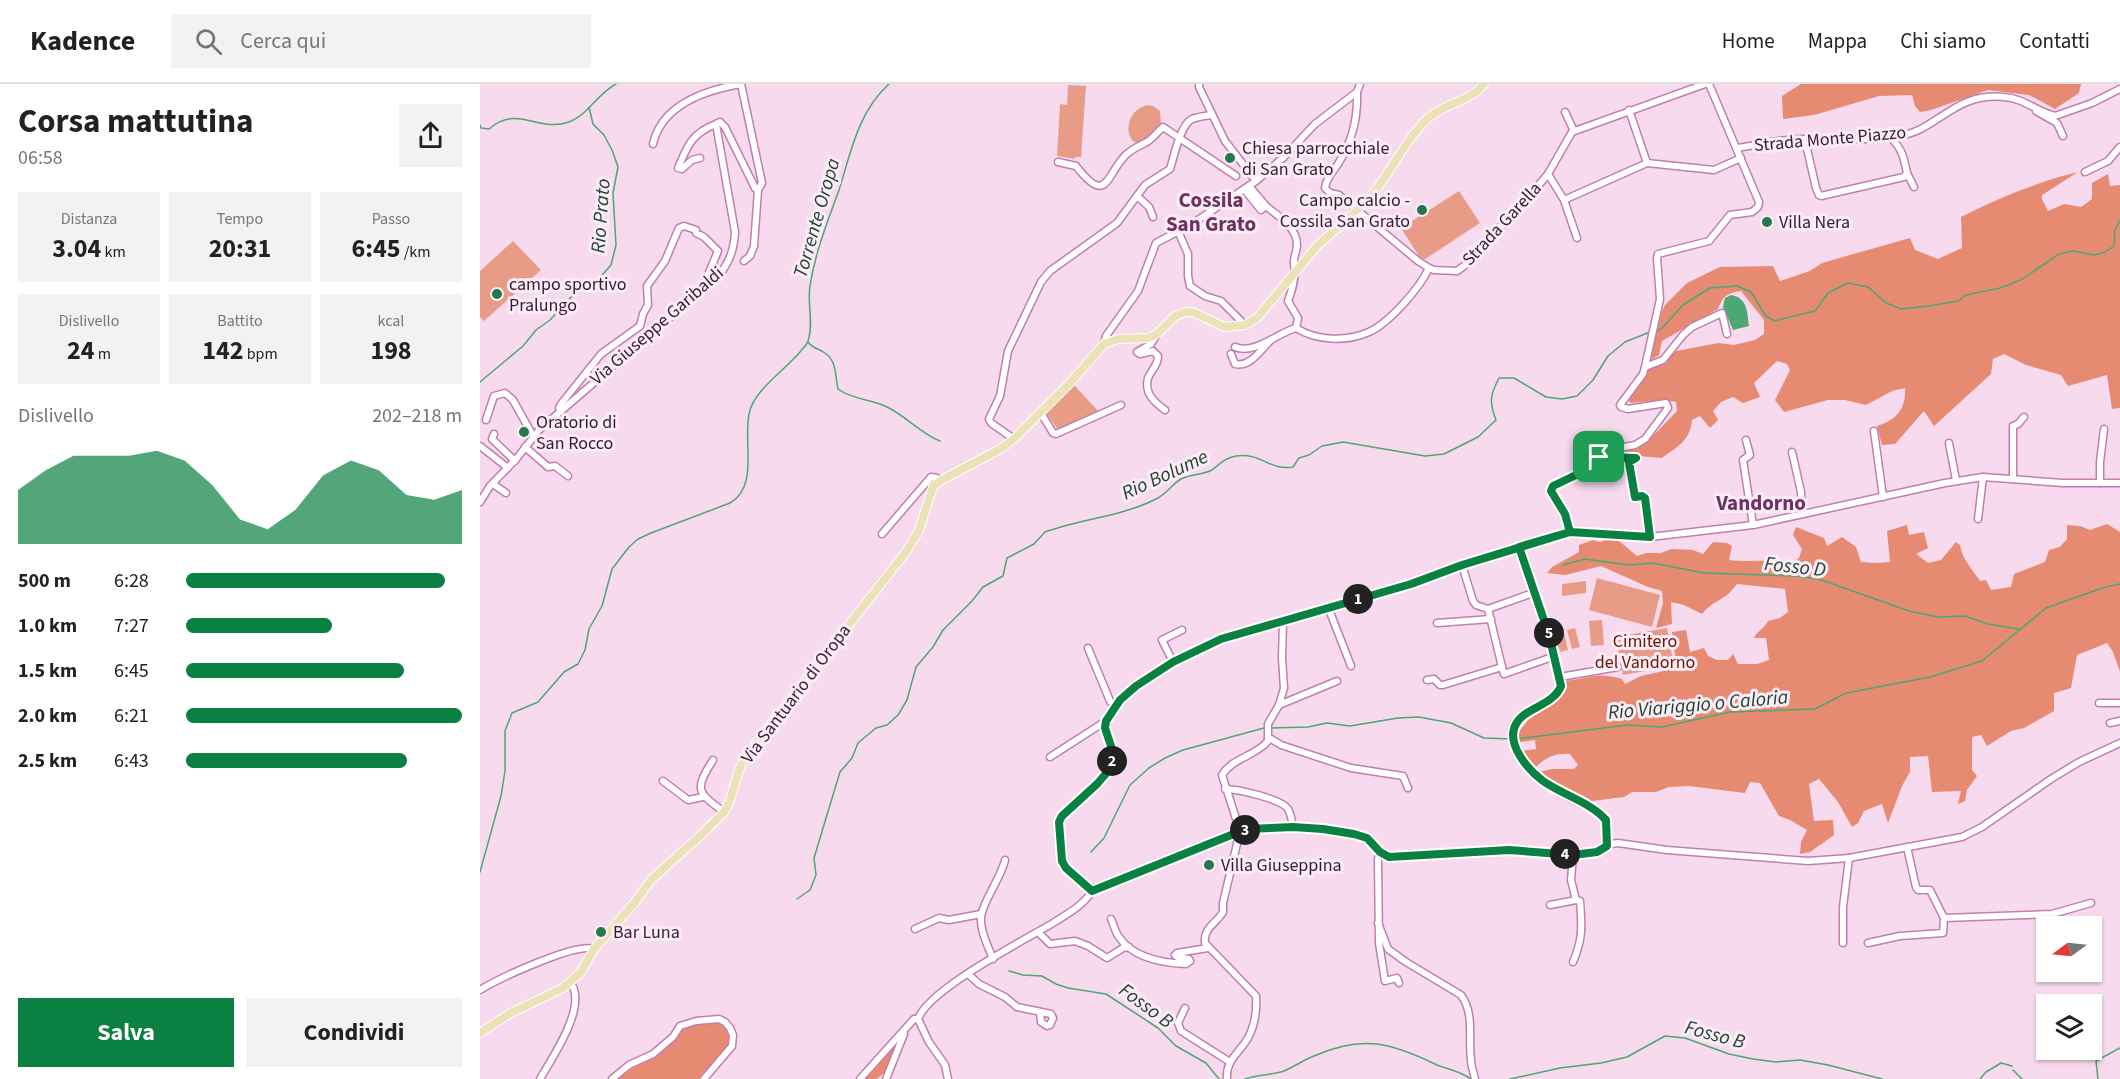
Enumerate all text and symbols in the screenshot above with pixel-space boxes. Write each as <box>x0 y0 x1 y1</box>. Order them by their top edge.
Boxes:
search box <box>171 14 591 68</box>
text: Kadence <box>30 21 135 61</box>
icon: search <box>192 25 225 58</box>
text: Cerca qui <box>240 25 326 57</box>
text: Home <box>1722 26 1775 56</box>
text: Mappa <box>1808 26 1867 56</box>
text: Chi siamo <box>1900 26 1986 56</box>
text: Contatti <box>2019 26 2090 56</box>
text: Corsa mattutina <box>18 98 253 145</box>
button: share <box>399 104 462 167</box>
street label: Strada Monte Piazzo <box>1753 120 1907 158</box>
place label: Chiesa parrocchiale di San Grato <box>1242 136 1389 182</box>
text: 06:58 <box>18 144 63 172</box>
marker: Chiesa parrocchiale di San Grato <box>1223 151 1237 165</box>
water label: Torrente Oropa <box>787 155 848 281</box>
street label: Strada Garella <box>1457 177 1547 271</box>
water label: Rio Prato <box>584 178 618 254</box>
district label: Cossila San Grato <box>1166 185 1256 239</box>
place label: Campo calcio - Cossila San Grato <box>1280 188 1410 234</box>
marker: Campo calcio - Cossila San Grato <box>1415 203 1429 217</box>
text: Distanza <box>61 208 117 230</box>
text: Tempo <box>217 208 263 230</box>
text: Passo <box>372 208 410 230</box>
place label: Villa Nera <box>1779 210 1850 235</box>
marker: Villa Nera <box>1760 215 1774 229</box>
text: 3.04 <box>52 230 101 267</box>
text: 20:31 <box>209 230 271 267</box>
text: 6:45 <box>352 230 401 267</box>
text: km <box>101 241 126 263</box>
text: /km <box>401 241 430 263</box>
street label: Via Giuseppe Garibaldi <box>585 261 729 391</box>
place label: campo sportivo Pralungo <box>509 272 627 318</box>
marker: campo sportivo Pralungo <box>490 287 504 301</box>
text: Dislivello <box>59 310 119 332</box>
text: Battito <box>217 310 263 332</box>
text: kcal <box>378 310 404 332</box>
text: 24 <box>67 332 95 369</box>
text: 142 <box>202 332 243 369</box>
text: 198 <box>370 332 412 369</box>
text: m <box>95 343 111 365</box>
text: bpm <box>243 343 278 365</box>
text: Dislivello <box>18 402 94 430</box>
text: 202–218 m <box>372 402 462 430</box>
place label: Oratorio di San Rocco <box>536 410 617 456</box>
marker: Oratorio di San Rocco <box>517 425 531 439</box>
pin <box>1573 431 1624 482</box>
icon: arrive <box>1582 440 1615 473</box>
water label: Rio Bolume <box>1117 443 1213 507</box>
district label: Vandorno <box>1715 488 1806 518</box>
water label: Fosso D <box>1763 550 1827 584</box>
text: 500 m <box>18 567 71 595</box>
text: 6:28 <box>114 567 149 595</box>
pin: 1 <box>1343 584 1373 614</box>
text: 1 <box>1354 588 1362 610</box>
text: 1.0 km <box>18 612 77 640</box>
text: 7:27 <box>114 612 149 640</box>
pin: 5 <box>1534 618 1564 648</box>
street label: Via Santuario di Oropa <box>735 619 857 769</box>
text: 5 <box>1545 622 1553 644</box>
park label: Cimitero del Vandorno <box>1595 629 1695 675</box>
text: 1.5 km <box>18 657 77 685</box>
text: 6:45 <box>114 657 149 685</box>
water label: Rio Viariggio o Caloria <box>1607 683 1790 727</box>
text: 2.0 km <box>18 702 77 730</box>
text: 6:21 <box>114 702 149 730</box>
pin: 2 <box>1097 746 1127 776</box>
text: 2.5 km <box>18 747 77 775</box>
text: 6:43 <box>114 747 149 775</box>
text: 2 <box>1108 750 1116 772</box>
pin: 3 <box>1230 815 1260 845</box>
text: 3 <box>1241 819 1249 841</box>
pin: 4 <box>1550 839 1580 869</box>
text: 4 <box>1561 843 1569 865</box>
place label: Villa Giuseppina <box>1221 853 1342 878</box>
marker: Villa Giuseppina <box>1202 858 1216 872</box>
north arrow <box>2036 916 2102 982</box>
map controls <box>2036 916 2102 1060</box>
place label: Bar Luna <box>613 920 680 945</box>
marker: Bar Luna <box>594 925 608 939</box>
water label: Fosso B <box>1113 977 1179 1035</box>
button: layers <box>2036 994 2102 1060</box>
button: Salva <box>18 998 234 1067</box>
button: Condividi <box>246 998 462 1067</box>
water label: Fosso B <box>1682 1014 1748 1056</box>

